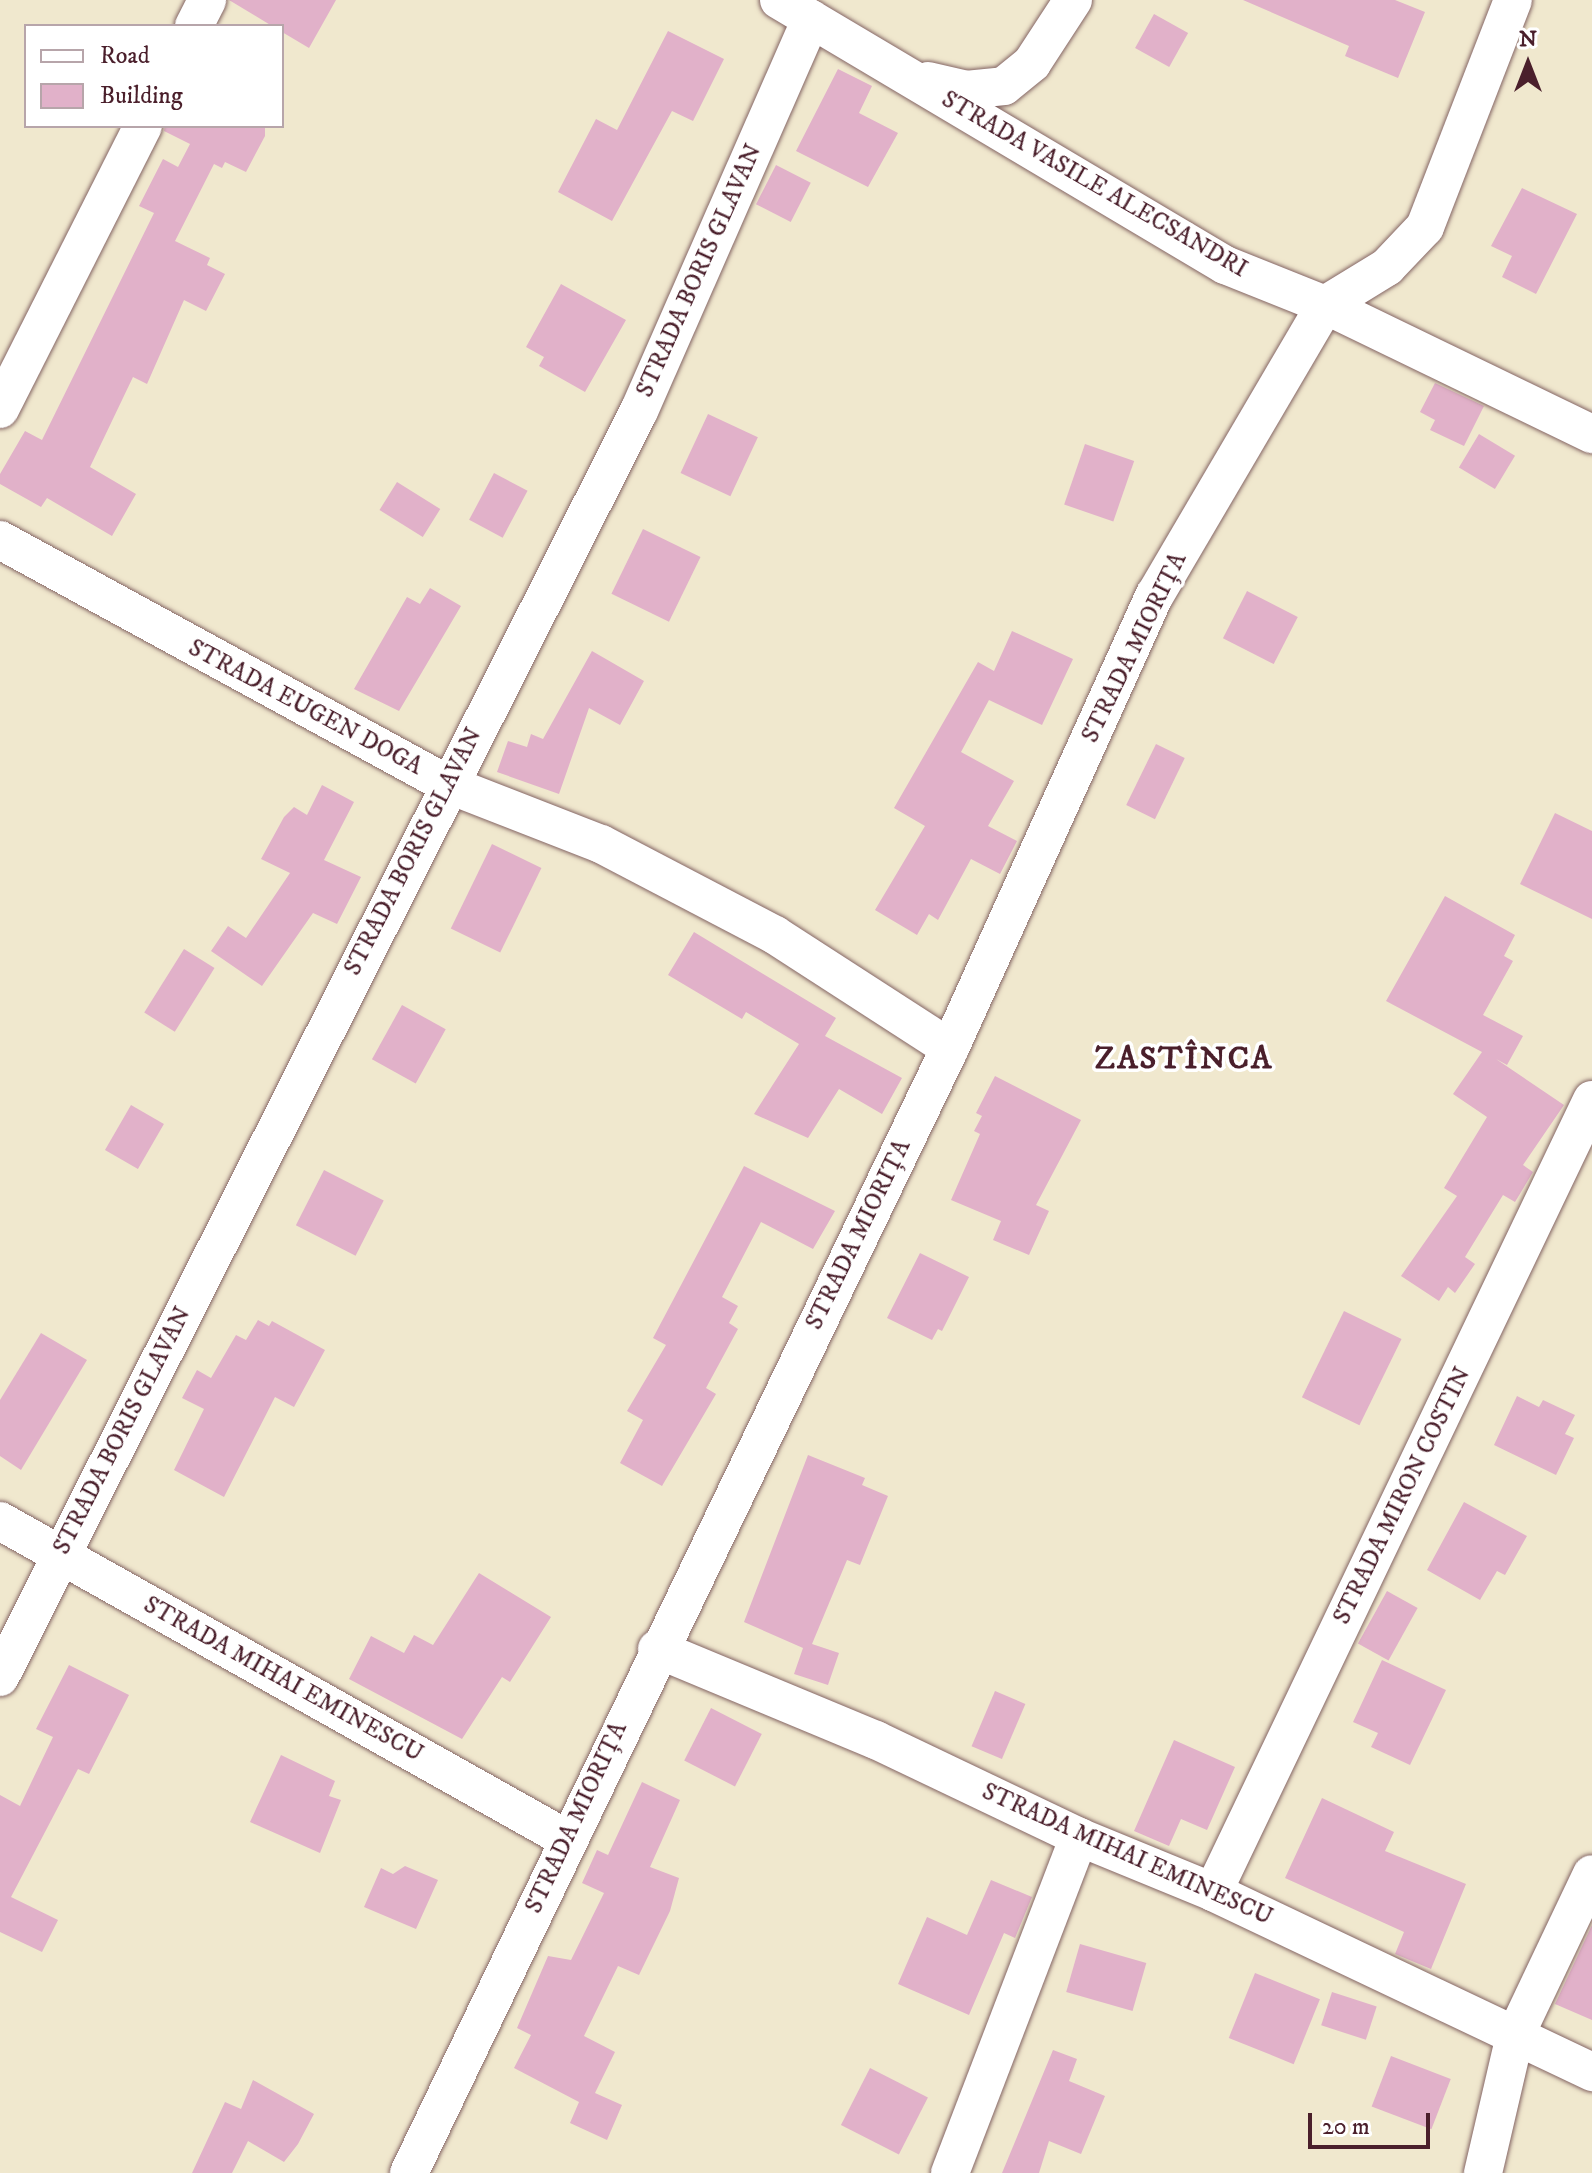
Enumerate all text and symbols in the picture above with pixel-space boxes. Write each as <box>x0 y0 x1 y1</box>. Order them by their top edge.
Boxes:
legend <box>24 24 284 128</box>
north arrow <box>1488 24 1568 104</box>
text: N <box>1519 26 1537 53</box>
text: Road <box>100 41 150 71</box>
text: Building <box>100 81 183 111</box>
street label: STRADA VASILE ALECSANDRI <box>936 86 1252 284</box>
street label: STRADA BORIS GLAVAN <box>631 140 769 402</box>
street label: STRADA MIORIȚA <box>1077 548 1193 748</box>
street label: STRADA EUGEN DOGA <box>183 634 427 782</box>
street label: STRADA BORIS GLAVAN <box>339 723 489 981</box>
district label: ZASTÎNCA <box>1095 1040 1273 1078</box>
street label: STRADA MIORIȚA <box>801 1135 917 1335</box>
street label: STRADA BORIS GLAVAN <box>48 1302 198 1560</box>
street label: STRADA MIRON COSTIN <box>1328 1363 1478 1629</box>
street label: STRADA MIHAI EMINESCU <box>138 1591 428 1769</box>
street label: STRADA MIORIȚA <box>520 1718 634 1918</box>
street label: STRADA MIHAI EMINESCU <box>977 1778 1277 1932</box>
scale bar <box>1312 2097 1434 2147</box>
text: 20 m <box>1322 2112 1370 2142</box>

